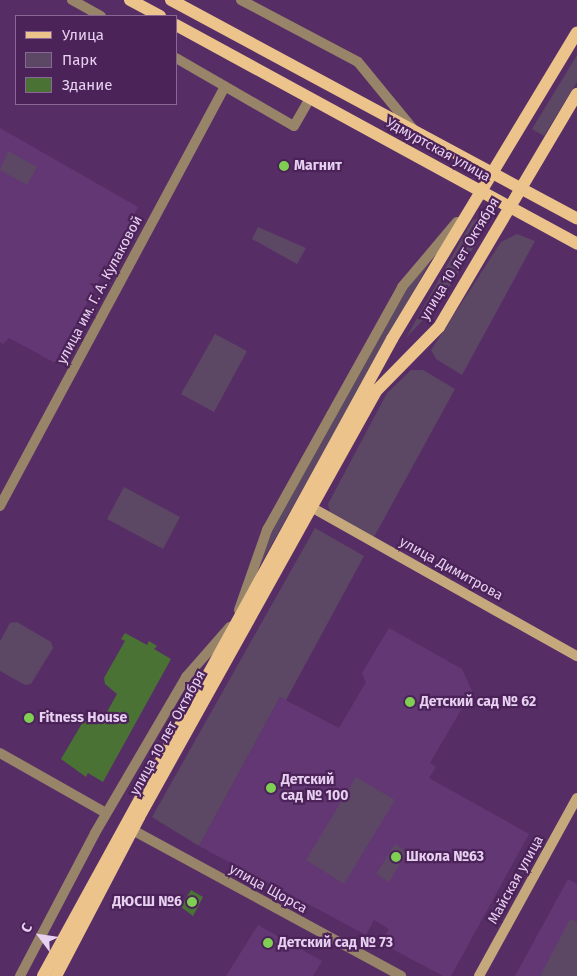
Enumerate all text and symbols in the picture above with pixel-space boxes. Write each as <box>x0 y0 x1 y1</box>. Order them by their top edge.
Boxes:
legend <box>15 15 178 105</box>
text: Улица <box>62 26 104 44</box>
text: Парк <box>62 51 97 69</box>
text: Здание <box>62 76 112 94</box>
street label: Удмуртская улица <box>383 114 493 186</box>
place label: Магнит <box>294 158 342 174</box>
marker: Магнит <box>278 160 290 172</box>
street label: улица 10 лет Октября <box>417 195 503 323</box>
street label: улица им. Г. А. Кулаковой <box>54 213 146 367</box>
street label: улица Димитрова <box>396 534 506 604</box>
street label: улица 10 лет Октября <box>127 668 209 798</box>
place label: Детский сад № 62 <box>420 694 536 710</box>
marker: Детский сад № 62 <box>404 696 416 708</box>
place label: Fitness House <box>39 710 127 726</box>
marker: Fitness House <box>23 712 35 724</box>
place label: Детский сад № 100 <box>281 772 348 804</box>
marker: Детский сад № 100 <box>265 782 277 794</box>
street label: Майская улица <box>485 833 547 927</box>
place label: Школа №63 <box>406 849 484 865</box>
marker: Школа №63 <box>390 851 402 863</box>
street label: улица Щорса <box>226 861 310 917</box>
place label: ДЮСШ №6 <box>112 894 182 910</box>
marker: ДЮСШ №6 <box>186 896 198 908</box>
north arrow <box>15 911 65 961</box>
text: С <box>17 920 36 936</box>
place label: Детский сад № 73 <box>278 935 393 951</box>
marker: Детский сад № 73 <box>262 937 274 949</box>

